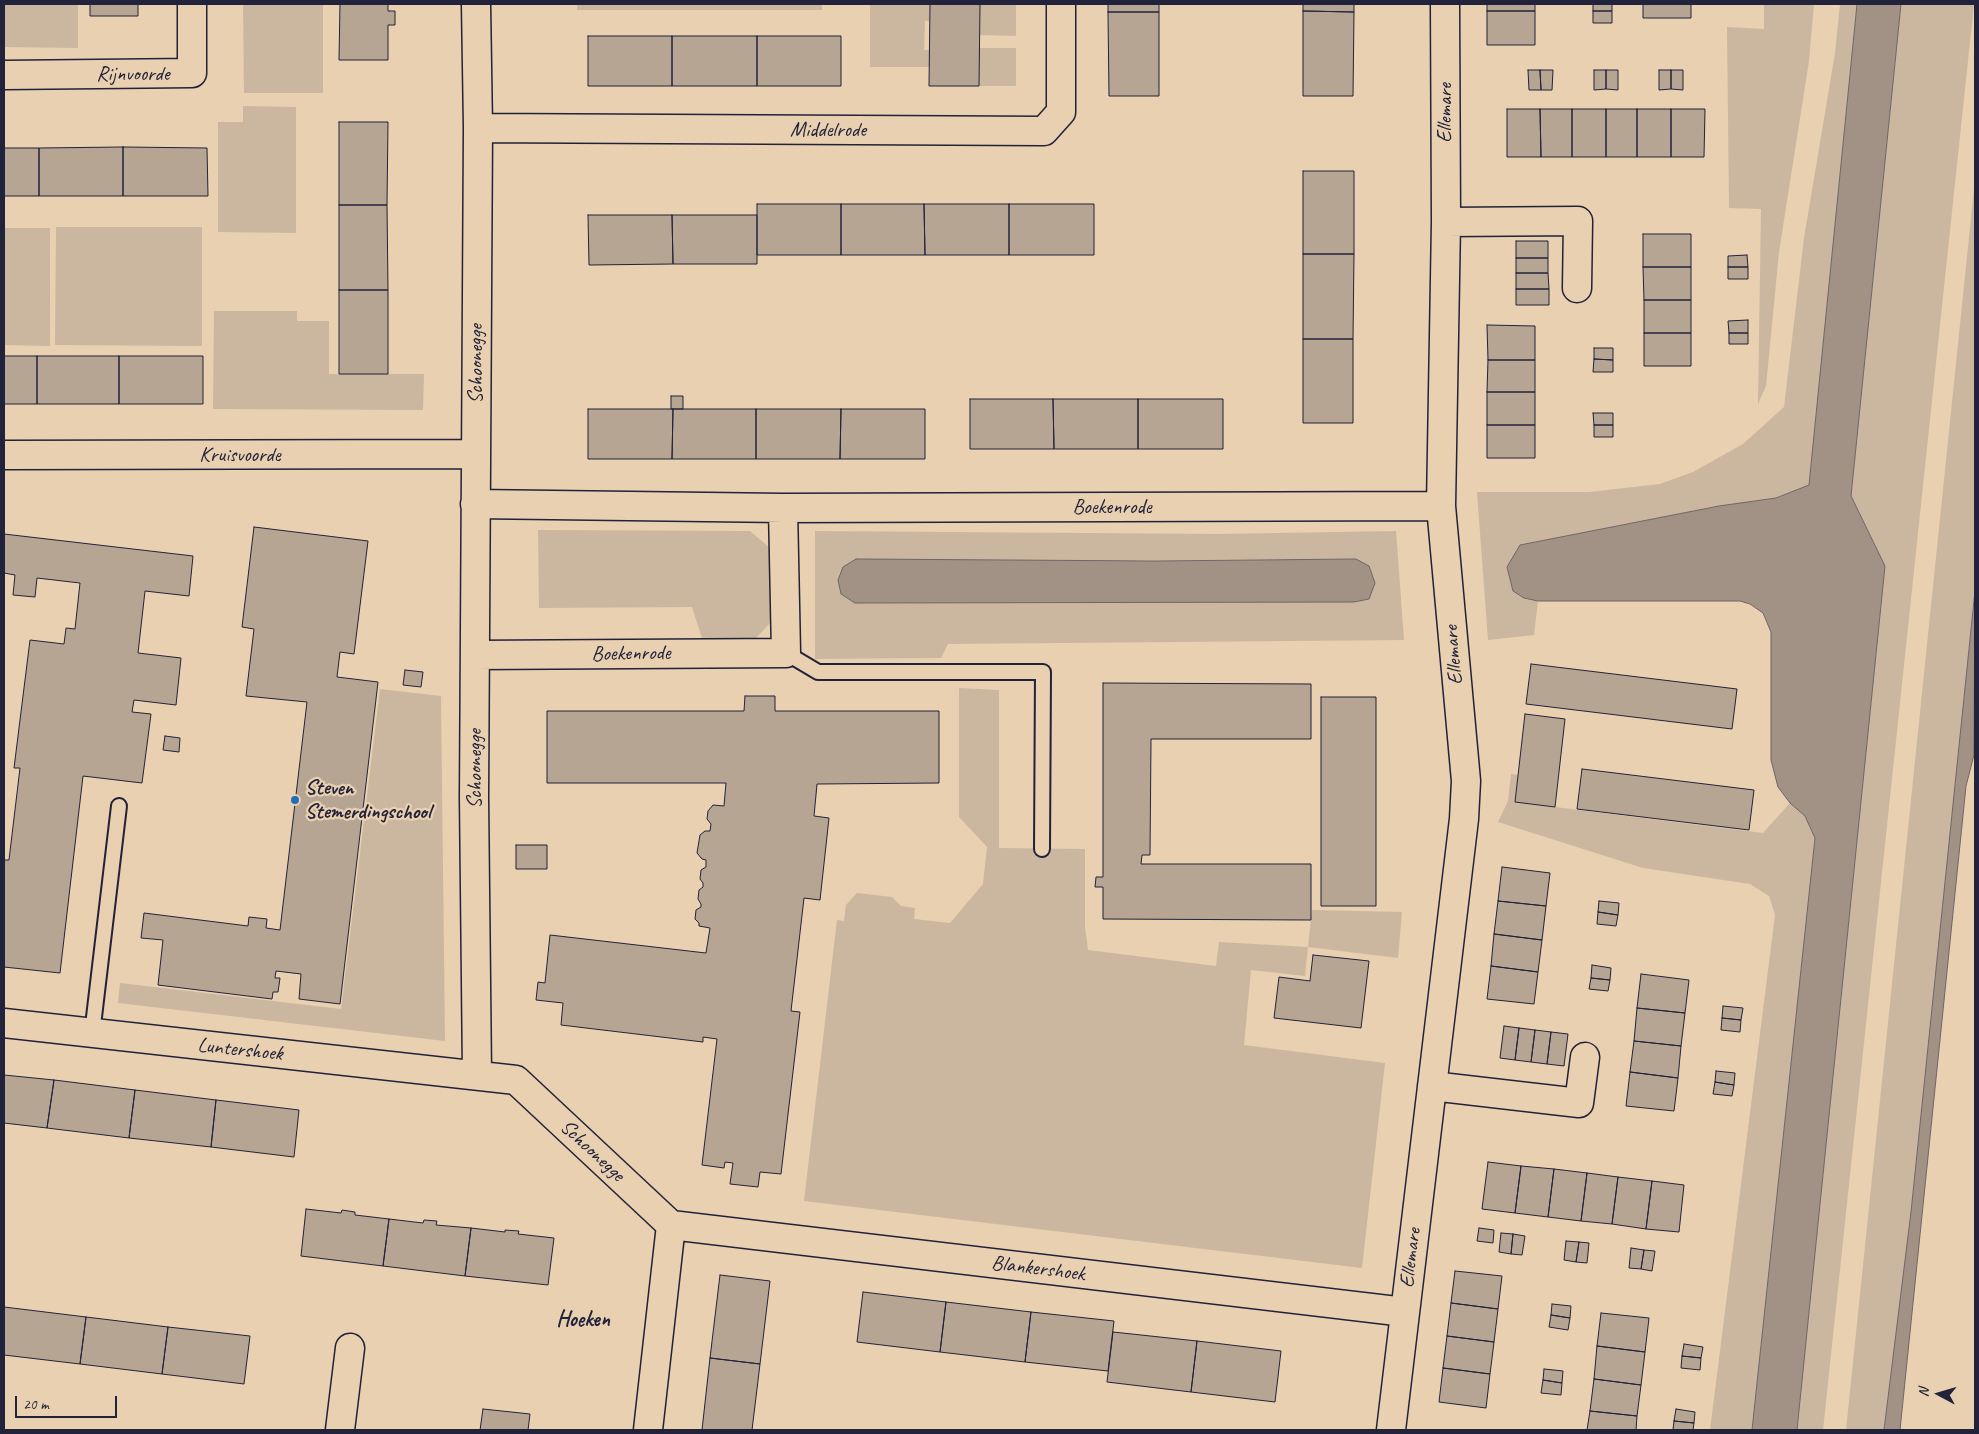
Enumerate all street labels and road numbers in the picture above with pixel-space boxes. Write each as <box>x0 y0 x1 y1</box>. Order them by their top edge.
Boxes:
street label: Rijnvoorde <box>96 61 170 87</box>
street label: Ellemare <box>1432 83 1458 143</box>
street label: Middelrode <box>790 117 866 143</box>
street label: Schoonegge <box>463 324 489 404</box>
street label: Kruisvoorde <box>199 442 281 468</box>
street label: Boekenrode <box>1072 494 1152 520</box>
street label: Ellemare <box>1439 624 1469 686</box>
street label: Boekenrode <box>591 641 671 667</box>
street label: Schoonegge <box>462 729 488 809</box>
street label: Luntershoek <box>196 1033 284 1067</box>
street label: Schoonegge <box>554 1115 630 1187</box>
street label: Ellemare <box>1395 1227 1427 1289</box>
street label: Blankershoek <box>990 1251 1086 1287</box>

